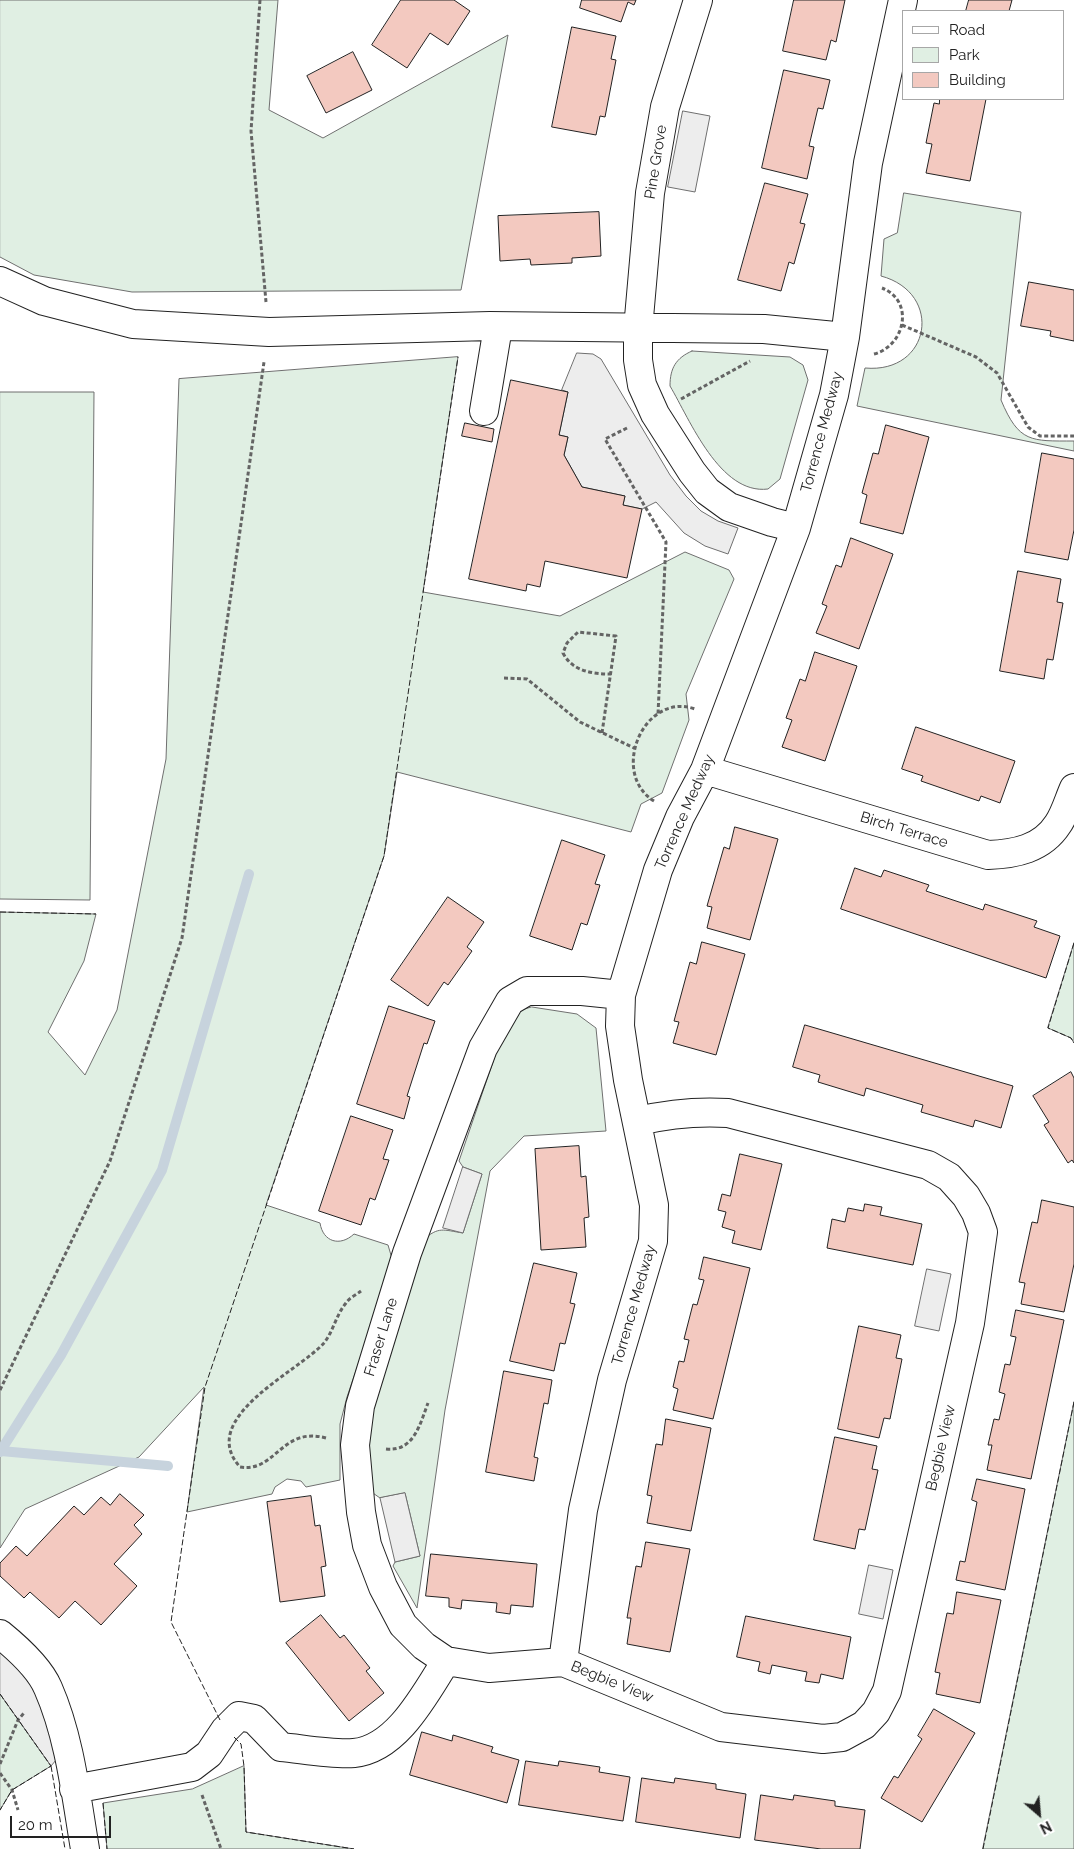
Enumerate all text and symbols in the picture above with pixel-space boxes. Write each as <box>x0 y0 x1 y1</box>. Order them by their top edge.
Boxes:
legend <box>902 10 1064 100</box>
text: Road <box>949 21 985 39</box>
text: Park <box>949 46 980 64</box>
text: Building <box>949 71 1006 89</box>
street label: Pine Grove <box>641 124 671 200</box>
street label: Torrence Medway <box>797 370 847 494</box>
street label: Torrence Medway <box>652 752 718 872</box>
street label: Birch Terrace <box>858 808 950 852</box>
street label: Torrence Medway <box>608 1243 660 1367</box>
street label: Fraser Lane <box>361 1296 401 1378</box>
street label: Begbie View <box>922 1403 960 1493</box>
street label: Begbie View <box>568 1657 656 1707</box>
north arrow <box>1014 1789 1064 1839</box>
scale bar <box>12 1806 114 1838</box>
text: 20 m <box>18 1816 53 1834</box>
text: N <box>1037 1818 1054 1837</box>

